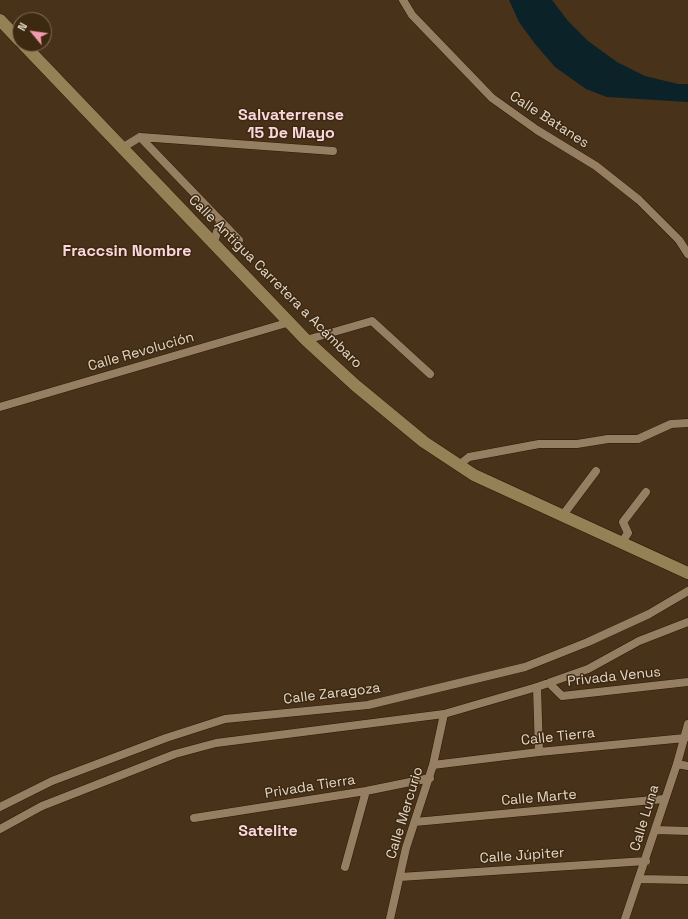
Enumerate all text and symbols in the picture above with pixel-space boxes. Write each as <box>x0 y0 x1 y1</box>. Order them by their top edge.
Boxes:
north arrow <box>12 12 52 52</box>
text: N <box>14 20 30 33</box>
street label: Calle Batanes <box>506 88 592 152</box>
district label: Salvaterrense 15 De Mayo <box>238 106 344 144</box>
street label: Calle Antigua Carretera a Acámbaro <box>185 192 365 372</box>
district label: Fraccsin Nombre <box>63 242 191 262</box>
street label: Calle Revolución <box>86 329 196 375</box>
street label: Privada Venus <box>566 664 662 690</box>
street label: Calle Zaragoza <box>283 680 381 708</box>
street label: Calle Tierra <box>520 725 596 749</box>
street label: Calle Mercurio <box>383 765 427 861</box>
street label: Privada Tierra <box>264 772 356 802</box>
street label: Calle Luna <box>627 783 663 853</box>
street label: Calle Marte <box>501 786 577 810</box>
district label: Satelite <box>238 822 298 842</box>
street label: Calle Júpiter <box>479 845 565 867</box>

